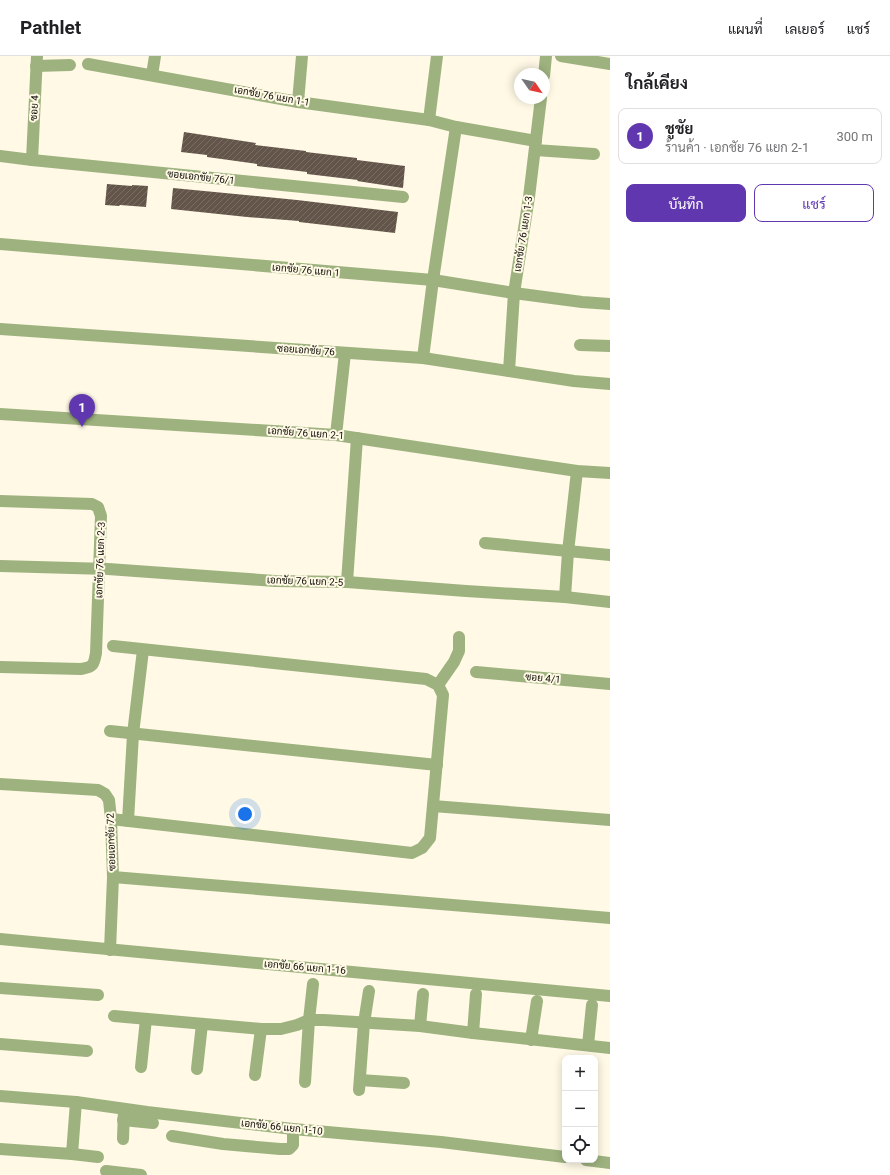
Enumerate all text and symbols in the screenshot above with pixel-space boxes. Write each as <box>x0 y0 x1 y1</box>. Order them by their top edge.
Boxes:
text: Pathlet <box>20 16 81 39</box>
text: แผนที่ <box>728 21 763 37</box>
text: เลเยอร์ <box>785 21 825 37</box>
text: แชร์ <box>847 21 870 37</box>
north arrow <box>514 68 550 104</box>
text: ใกล้เคียง <box>626 73 688 93</box>
street label: เอกชัย 76 แยก 1-1 <box>233 83 311 108</box>
street label: ซอย 4 <box>28 94 40 121</box>
text: ชูชัย <box>665 120 693 138</box>
text: 1 <box>636 129 644 144</box>
text: 300 m <box>836 129 873 144</box>
text: ร้านค้า · เอกชัย 76 แยก 2-1 <box>665 140 809 155</box>
street label: ซอยเอกชัย 76/1 <box>167 167 235 186</box>
button: บันทึก <box>626 184 746 222</box>
button: แชร์ <box>754 184 874 222</box>
street label: เอกชัย 76 แยก 1-3 <box>511 195 534 273</box>
street label: เอกชัย 76 แยก 1 <box>272 261 340 278</box>
street label: ซอยเอกชัย 76 <box>277 341 336 358</box>
pin: 1 <box>69 394 95 427</box>
street label: เอกชัย 76 แยก 2-1 <box>267 424 345 441</box>
street label: เอกชัย 76 แยก 2-3 <box>92 522 107 598</box>
street label: เอกชัย 76 แยก 2-5 <box>267 573 344 588</box>
street label: ซอย 4/1 <box>525 671 561 685</box>
your location <box>235 804 255 824</box>
street label: ซอยเอกชัย 72 <box>103 812 118 871</box>
street label: เอกชัย 66 แยก 1-16 <box>264 957 347 976</box>
map controls <box>562 1055 598 1163</box>
button: + <box>562 1055 598 1091</box>
button: − <box>562 1091 598 1127</box>
street label: เอกชัย 66 แยก 1-10 <box>241 1116 324 1137</box>
button: locate <box>562 1127 598 1163</box>

